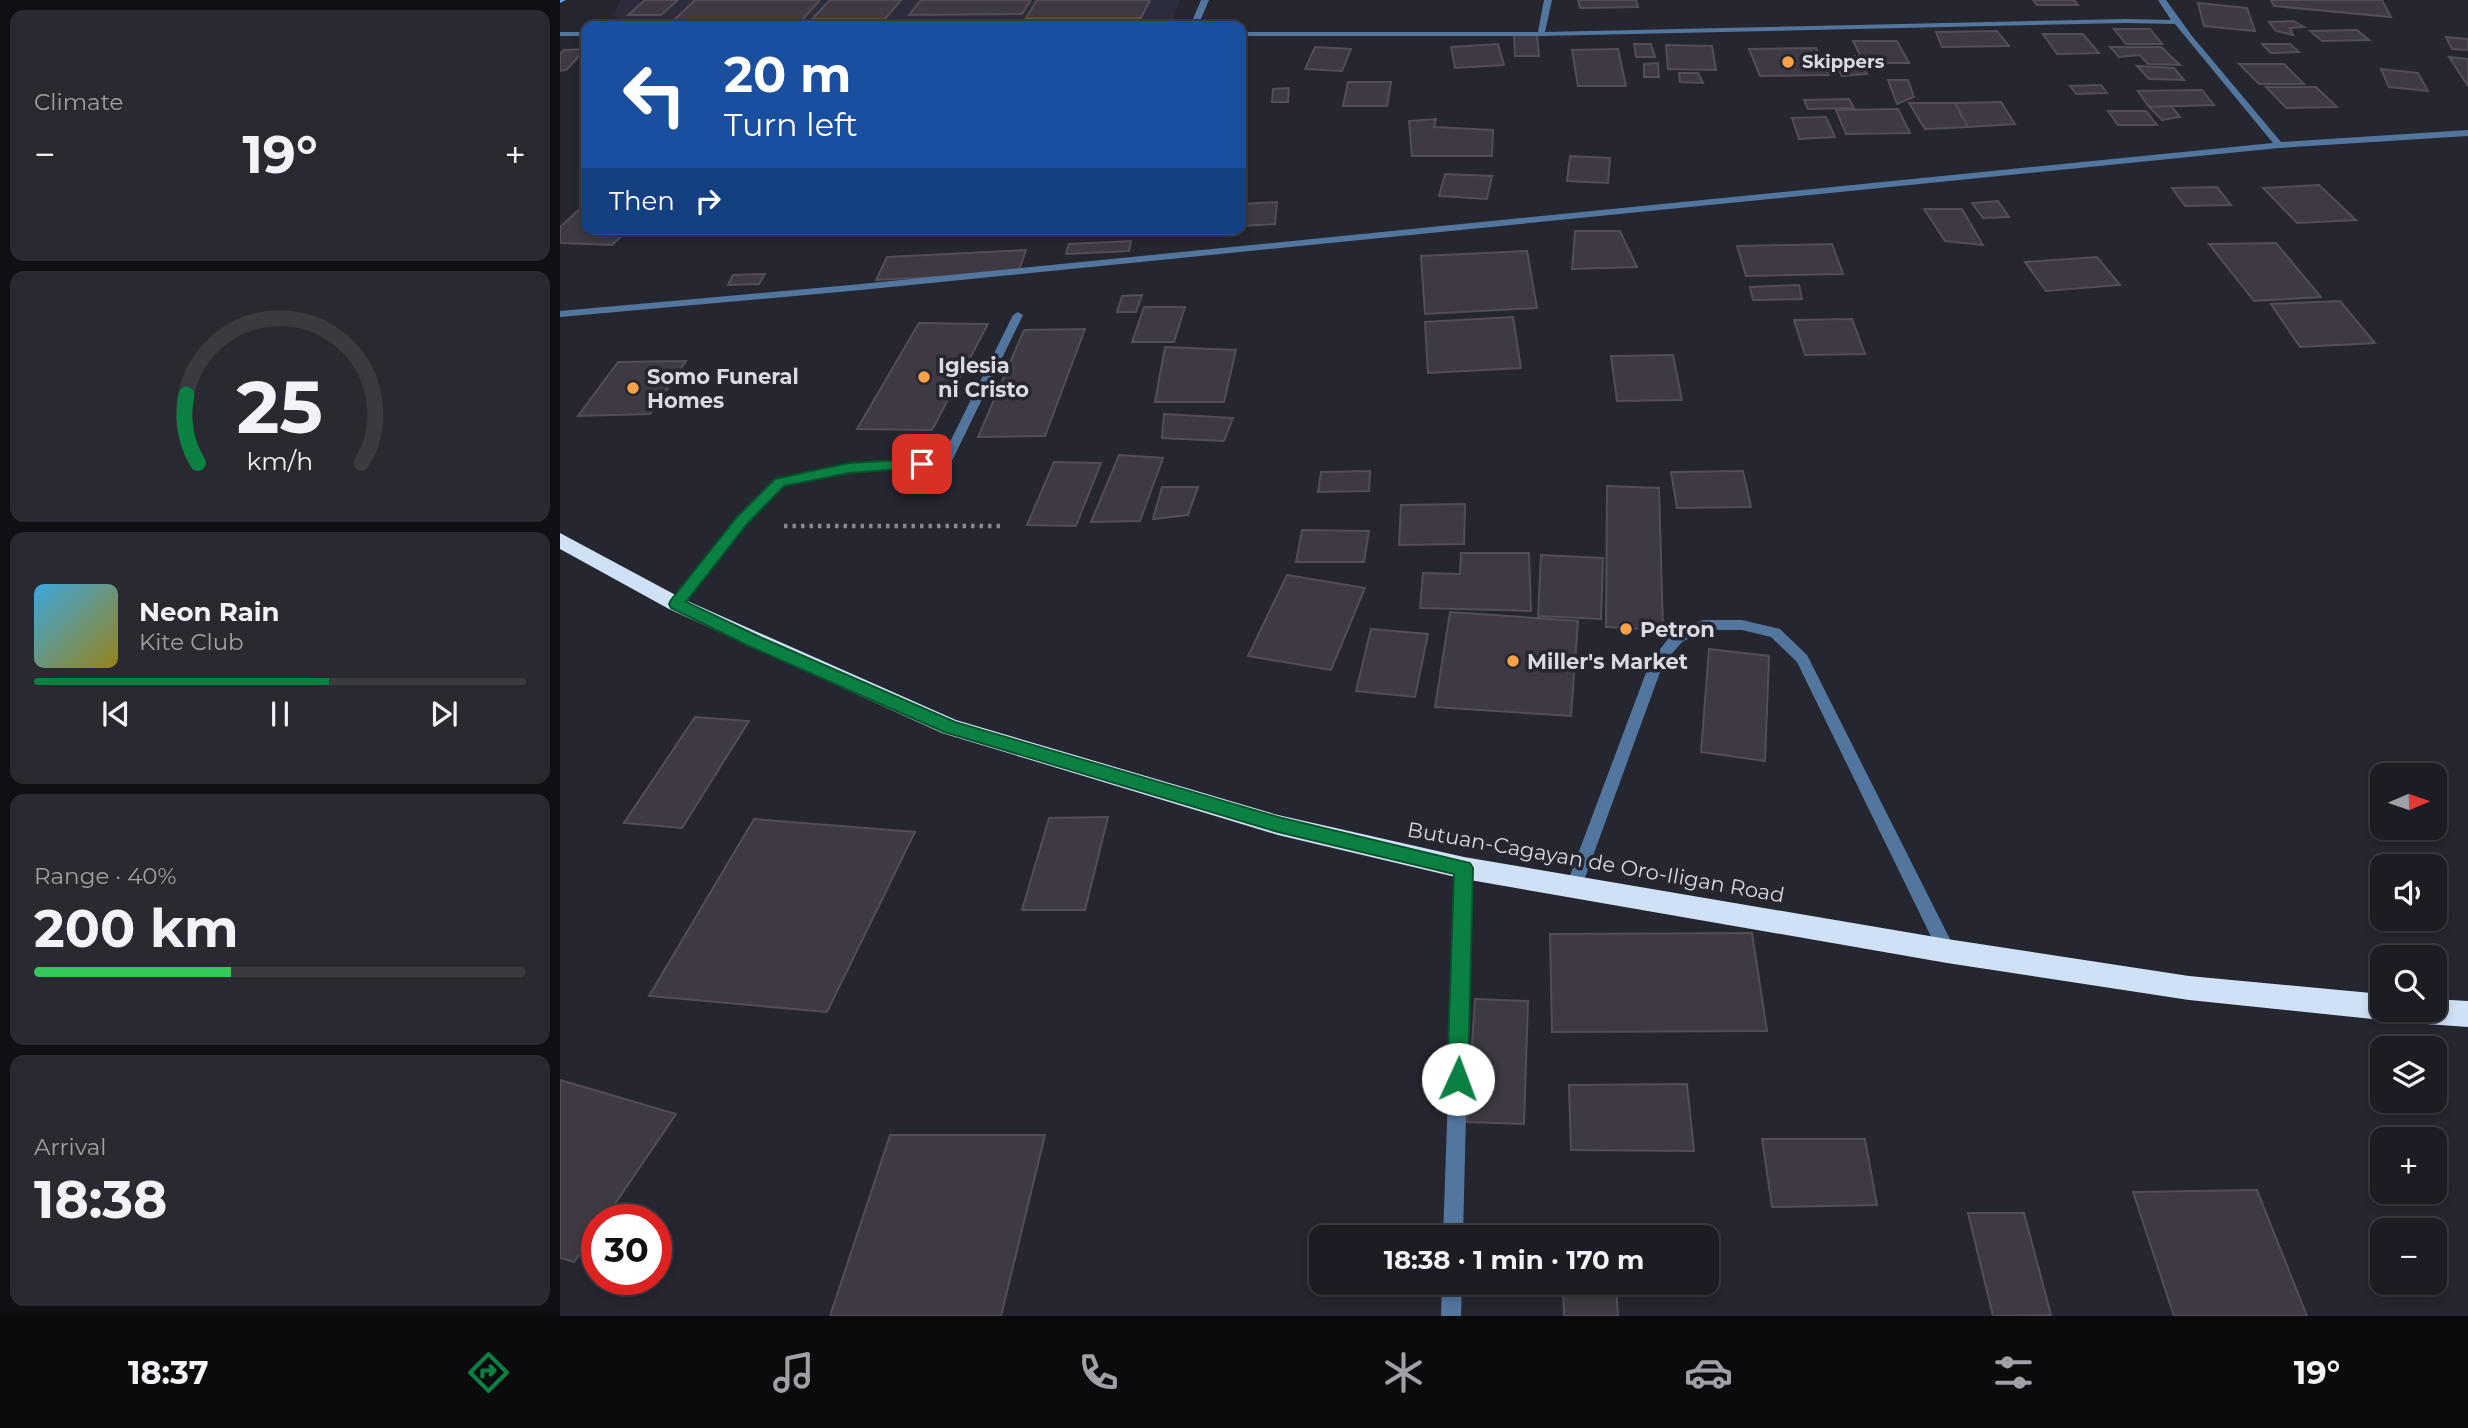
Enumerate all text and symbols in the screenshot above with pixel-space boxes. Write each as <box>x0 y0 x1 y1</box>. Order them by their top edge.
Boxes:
text: 20 m <box>724 45 851 104</box>
icon: left <box>609 49 700 140</box>
place label: Skippers <box>1802 51 1885 73</box>
marker: Skippers <box>1780 54 1796 70</box>
text: Climate <box>34 88 123 116</box>
text: Turn left <box>724 105 858 144</box>
text: 19° <box>242 123 318 186</box>
text: − <box>34 131 56 178</box>
text: + <box>504 131 526 178</box>
icon: right <box>689 182 727 220</box>
text: Then <box>609 185 675 217</box>
place label: Iglesia ni Cristo <box>938 353 1029 402</box>
text: 25 <box>237 363 323 451</box>
place label: Somo Funeral Homes <box>647 364 799 413</box>
marker: Iglesia ni Cristo <box>916 369 932 385</box>
marker: Somo Funeral Homes <box>625 380 641 396</box>
pin <box>892 434 952 494</box>
icon: arrive <box>903 445 941 483</box>
text: km/h <box>247 446 313 476</box>
text: Neon Rain <box>139 596 280 628</box>
place label: Petron <box>1640 617 1715 642</box>
marker: Petron <box>1618 621 1634 637</box>
text: Kite Club <box>139 628 244 656</box>
place label: Miller's Market <box>1527 649 1688 674</box>
marker: Miller's Market <box>1505 653 1521 669</box>
icon: previous <box>97 695 135 733</box>
icon: pause <box>261 695 299 733</box>
icon: next <box>425 695 463 733</box>
north arrow <box>2370 763 2446 840</box>
map controls <box>2370 763 2447 1295</box>
street label: Butuan-Cagayan de Oro-Iligan Road <box>1405 816 1787 908</box>
button: sound <box>2370 854 2447 931</box>
text: Range · 40% <box>34 862 177 890</box>
text: 200 km <box>34 897 238 960</box>
button: search <box>2370 945 2447 1022</box>
button: layers <box>2370 1036 2447 1113</box>
position arrow <box>1421 1042 1495 1116</box>
button: + <box>2370 1127 2447 1204</box>
text: Arrival <box>34 1133 107 1161</box>
text: 18:38 <box>34 1168 167 1231</box>
speed limit sign: 30 <box>581 1204 672 1295</box>
button: − <box>2370 1218 2447 1295</box>
text: 18:38 · 1 min · 170 m <box>1384 1244 1644 1276</box>
icon: directions <box>464 1348 513 1397</box>
icon: music <box>769 1348 818 1397</box>
icon: phone <box>1074 1348 1123 1397</box>
icon: climate <box>1379 1348 1428 1397</box>
icon: car <box>1684 1348 1733 1397</box>
icon: filters <box>1989 1348 2038 1397</box>
text: 18:37 <box>128 1353 209 1392</box>
text: 19° <box>2294 1353 2340 1392</box>

